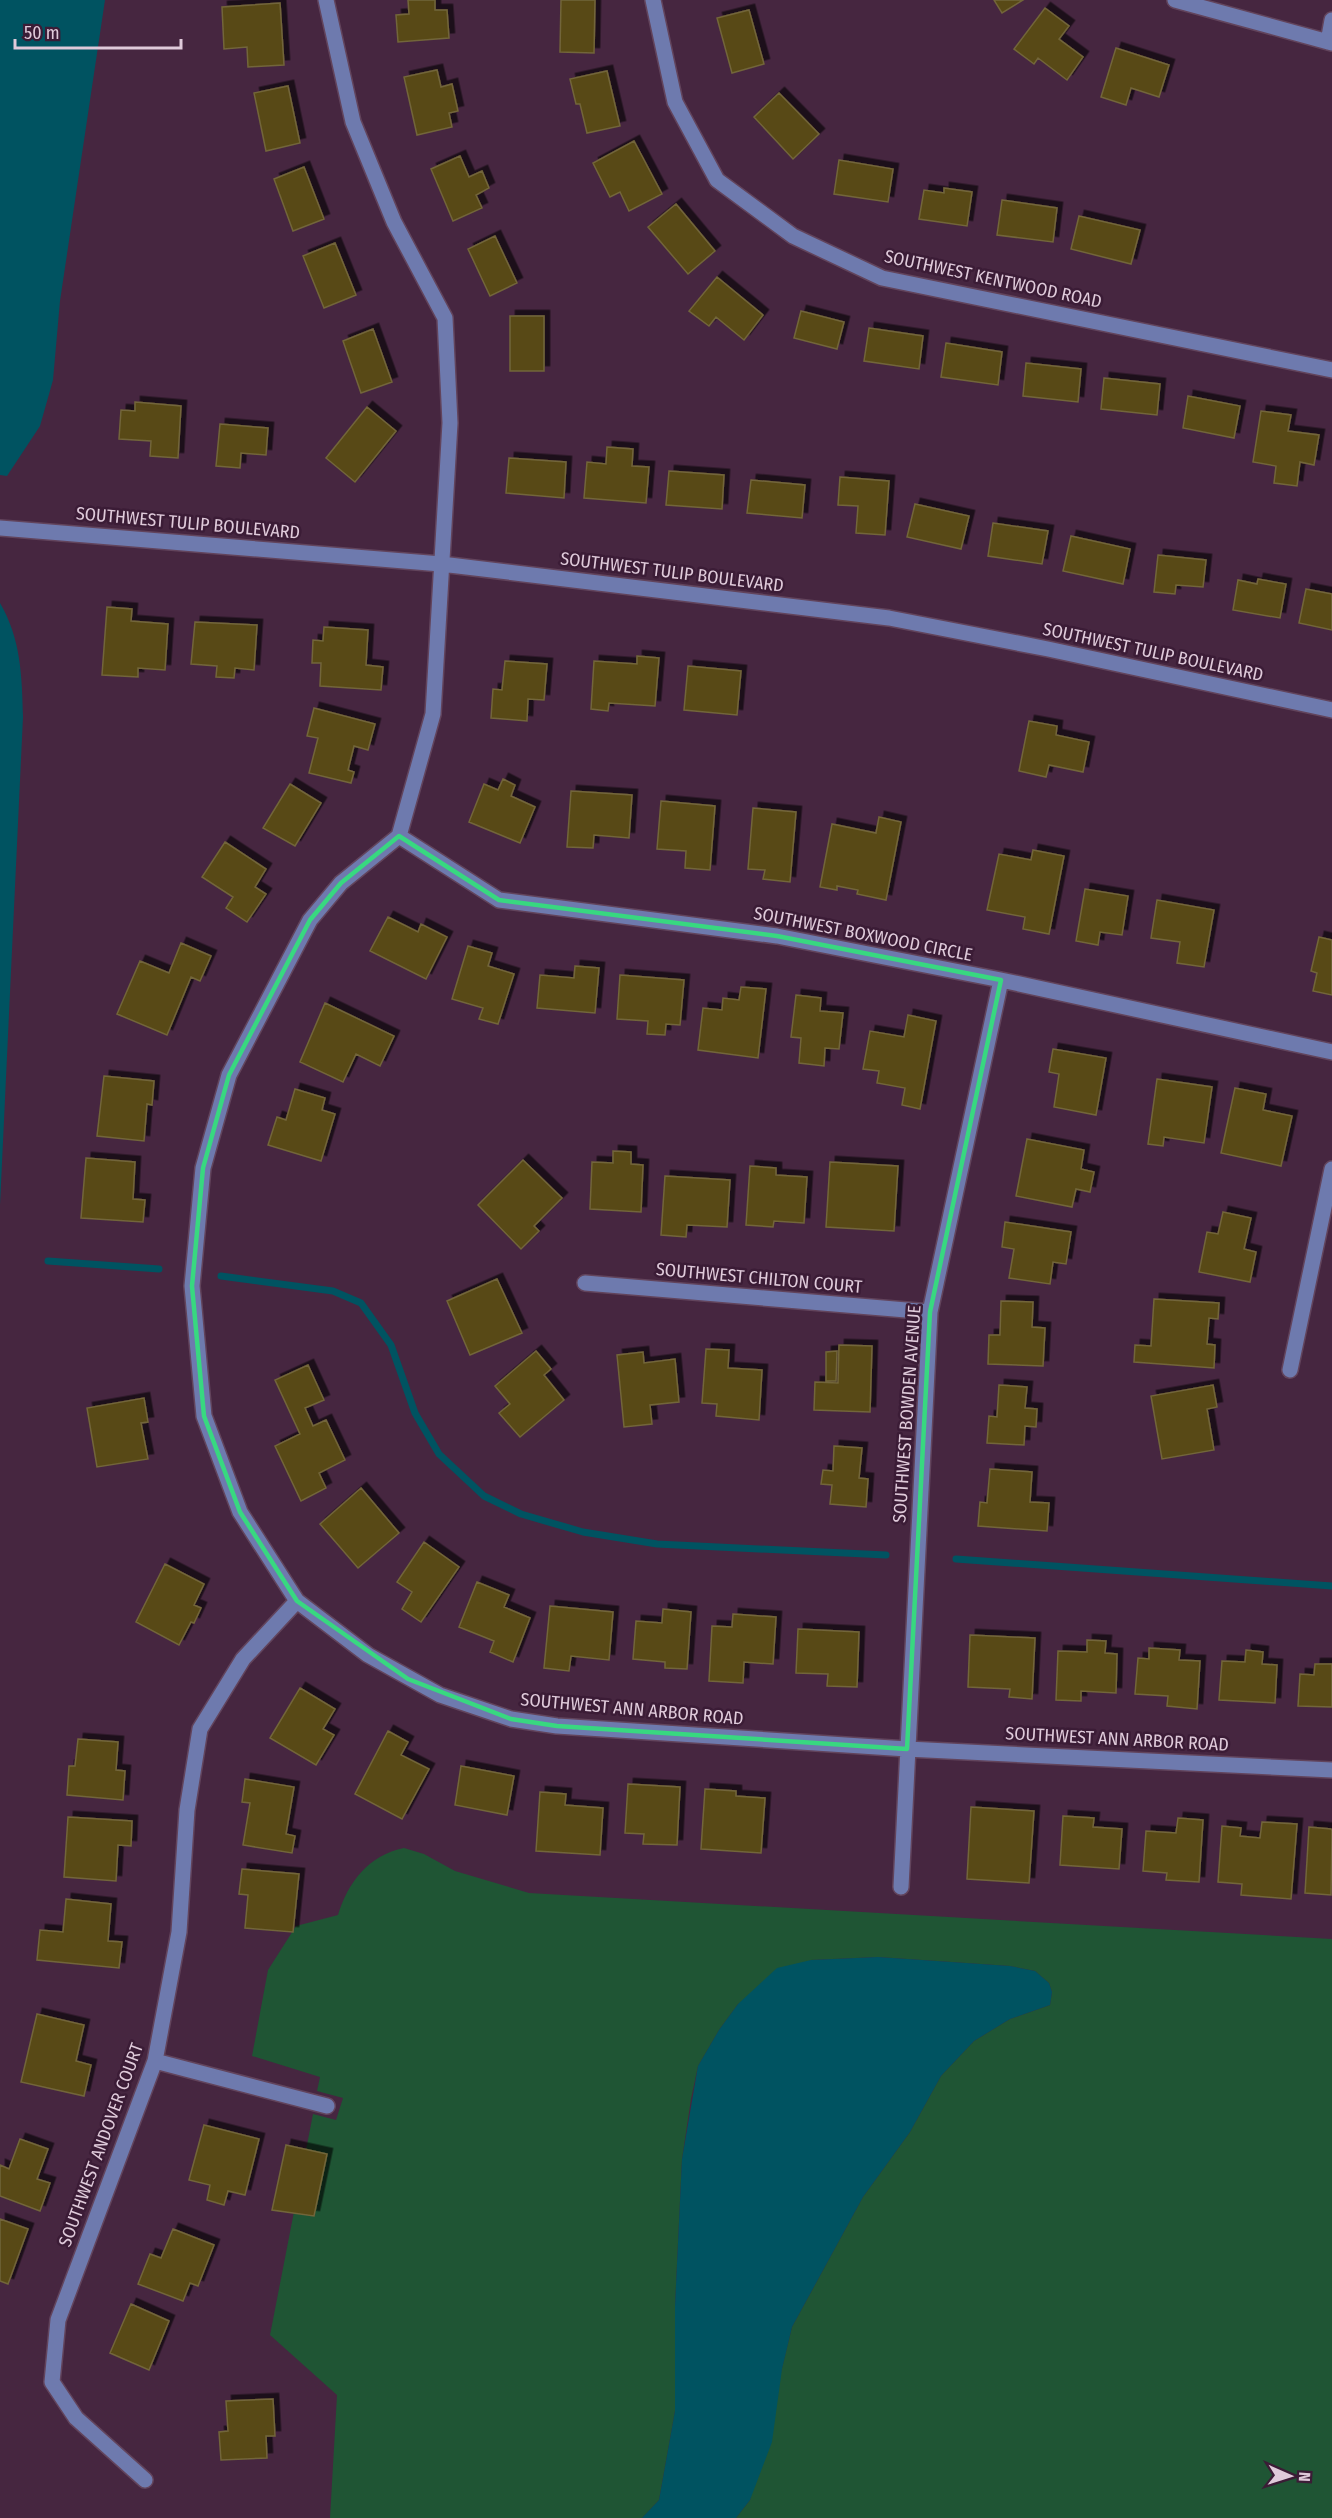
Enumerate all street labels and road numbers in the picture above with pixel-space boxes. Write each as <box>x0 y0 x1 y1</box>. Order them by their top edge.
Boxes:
street label: SOUTHWEST KENTWOOD ROAD <box>882 245 1104 313</box>
street label: SOUTHWEST TULIP BOULEVARD <box>75 502 301 544</box>
street label: SOUTHWEST TULIP BOULEVARD <box>559 547 785 597</box>
street label: SOUTHWEST TULIP BOULEVARD <box>1041 618 1265 686</box>
street label: SOUTHWEST BOXWOOD CIRCLE <box>752 902 974 966</box>
street label: SOUTHWEST CHILTON COURT <box>655 1258 864 1298</box>
street label: SOUTHWEST BOWDEN AVENUE <box>888 1304 926 1524</box>
street label: SOUTHWEST ANN ARBOR ROAD <box>520 1688 744 1730</box>
street label: SOUTHWEST ANN ARBOR ROAD <box>1005 1722 1229 1756</box>
street label: SOUTHWEST ANDOVER COURT <box>54 2040 148 2250</box>

